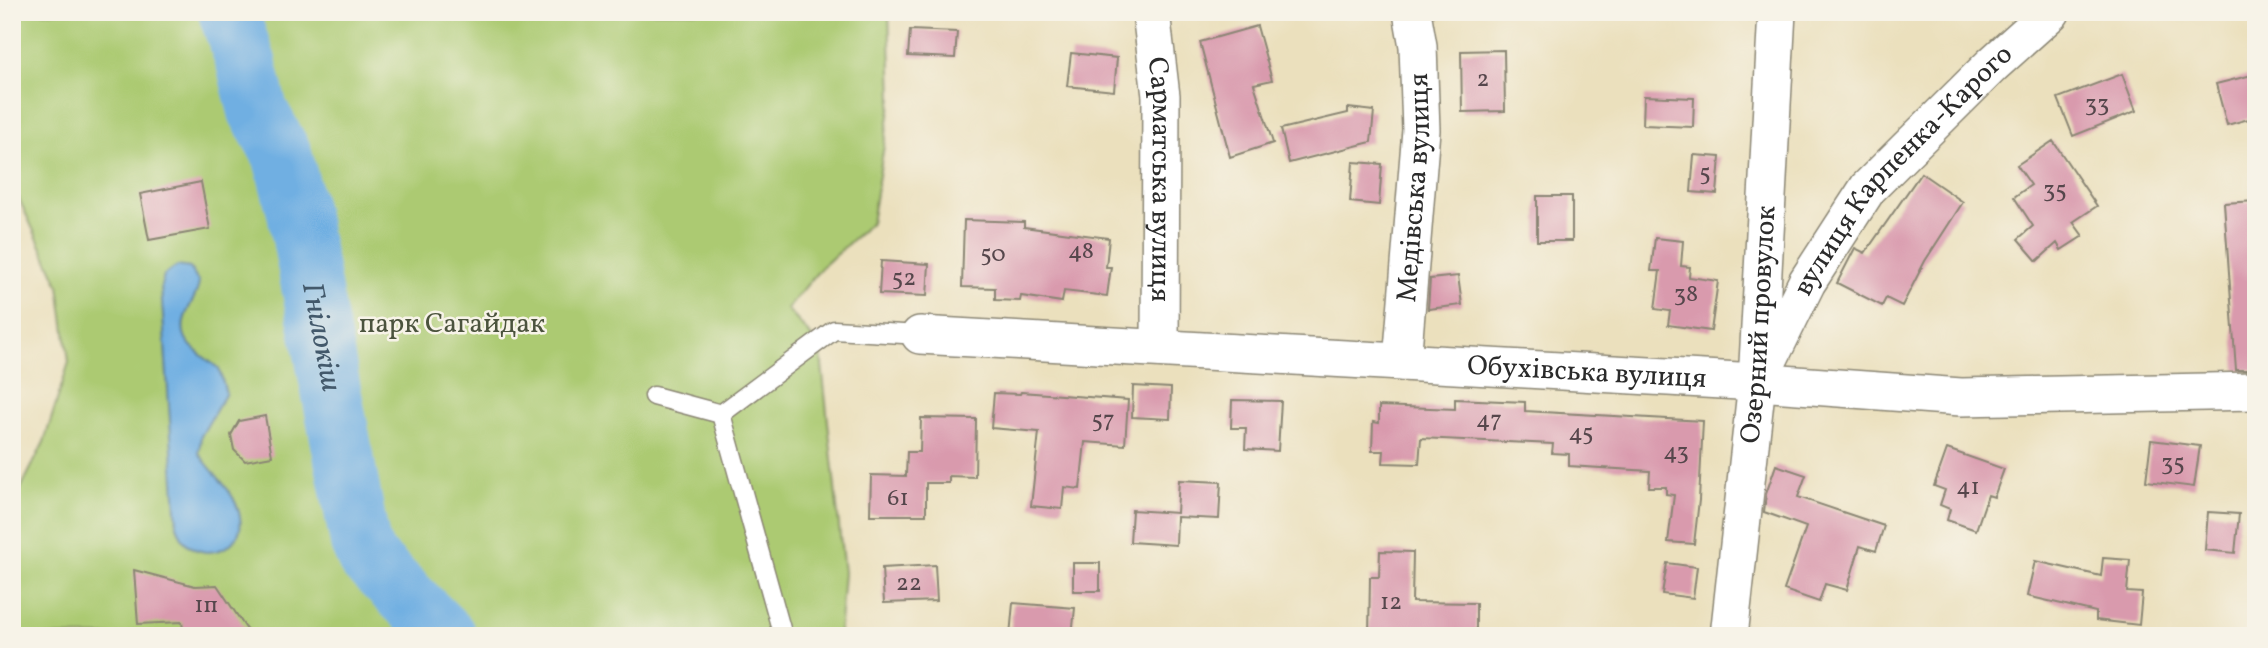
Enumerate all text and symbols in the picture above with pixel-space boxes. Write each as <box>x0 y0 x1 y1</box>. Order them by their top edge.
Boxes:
street label: вулиця Карпенка-Карого <box>1784 36 2022 302</box>
street label: Сарматська вулиця <box>1137 55 1181 302</box>
house number: 2 <box>1477 63 1489 97</box>
street label: Медівська вулиця <box>1387 72 1441 304</box>
house number: 33 <box>2085 88 2109 122</box>
house number: 5 <box>1699 157 1711 191</box>
house number: 35 <box>2043 174 2067 208</box>
street label: Озерний провулок <box>1731 204 1786 446</box>
house number: 48 <box>1068 235 1094 269</box>
house number: 50 <box>980 238 1006 272</box>
house number: 52 <box>892 262 916 296</box>
house number: 38 <box>1674 278 1698 312</box>
water label: Гнілокіш <box>290 279 352 395</box>
park label: парк Сагайдак <box>359 305 545 344</box>
street label: Обухівська вулиця <box>1466 346 1708 399</box>
house number: 57 <box>1091 404 1115 438</box>
house number: 47 <box>1476 404 1502 438</box>
house number: 45 <box>1568 417 1594 451</box>
house number: 43 <box>1663 436 1689 470</box>
house number: 35 <box>2161 447 2185 481</box>
house number: 41 <box>1956 471 1980 505</box>
house number: 61 <box>887 482 909 516</box>
house number: 22 <box>896 567 922 601</box>
house number: 12 <box>1380 586 1402 620</box>
house number: 1п <box>194 589 218 623</box>

